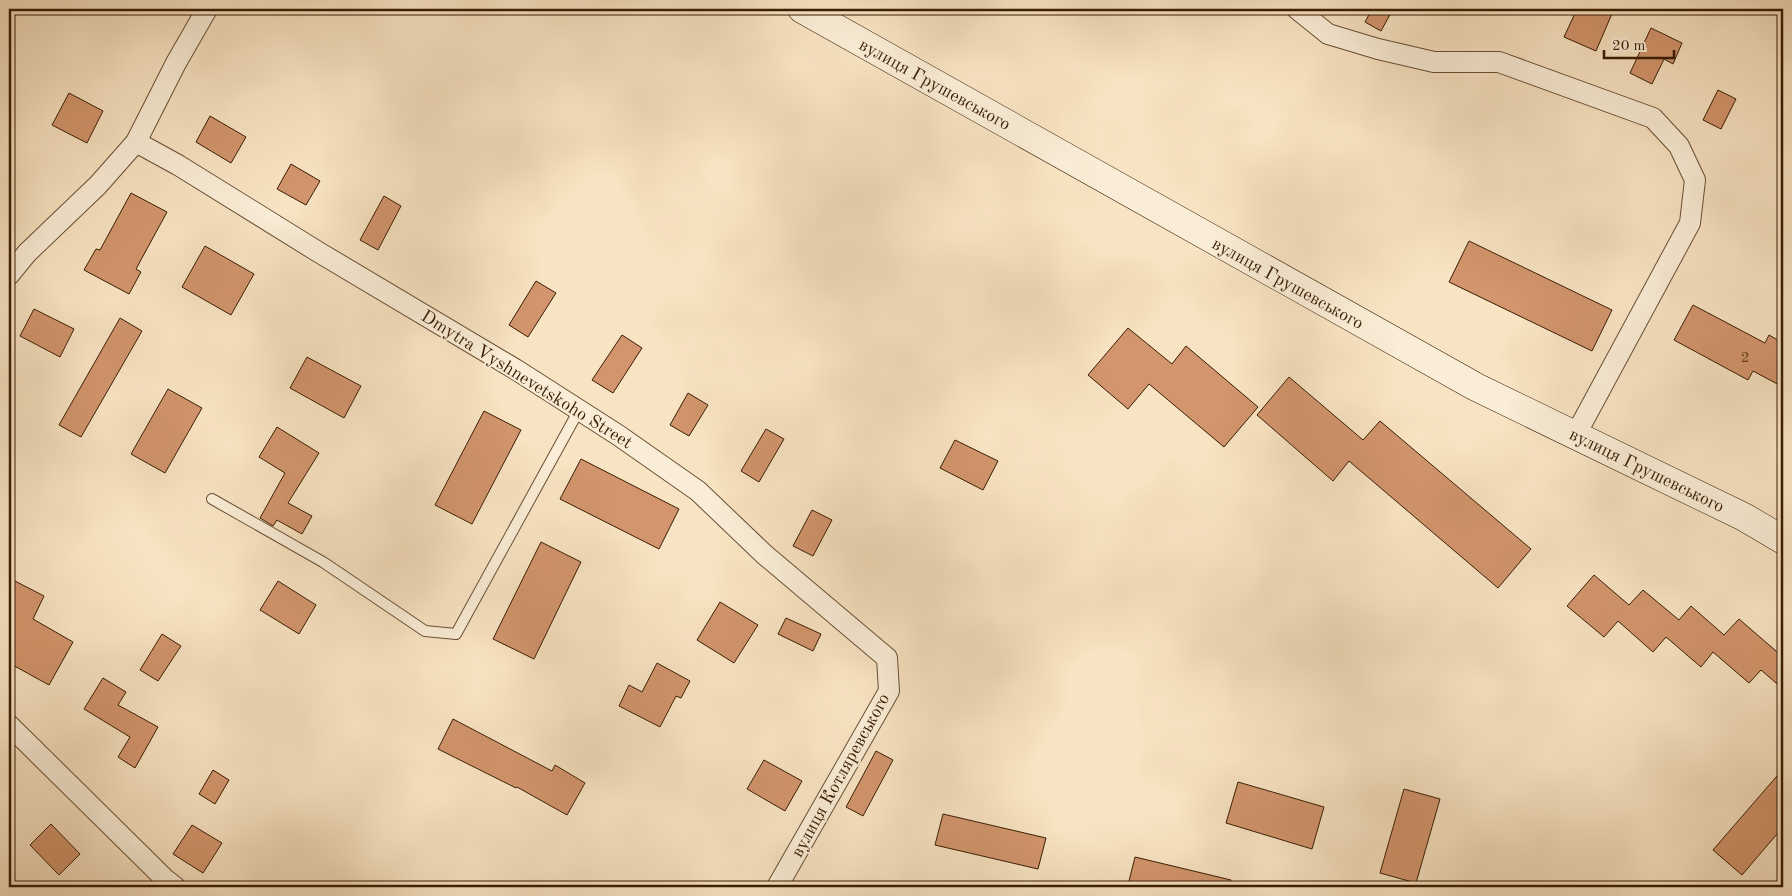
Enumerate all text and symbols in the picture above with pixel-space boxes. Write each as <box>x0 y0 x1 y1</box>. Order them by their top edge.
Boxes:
scale bar <box>1604 28 1674 60</box>
street label: вулиця Грушевського <box>856 36 1013 134</box>
text: 20 m <box>1612 39 1646 54</box>
street label: вулиця Грушевського <box>1209 235 1366 333</box>
street label: Dmytra Vyshnevetskoho Street <box>418 307 635 452</box>
house number: 2 <box>1741 351 1749 366</box>
street label: вулиця Грушевського <box>1566 426 1727 516</box>
street label: вулиця Котляревського <box>788 691 893 860</box>

